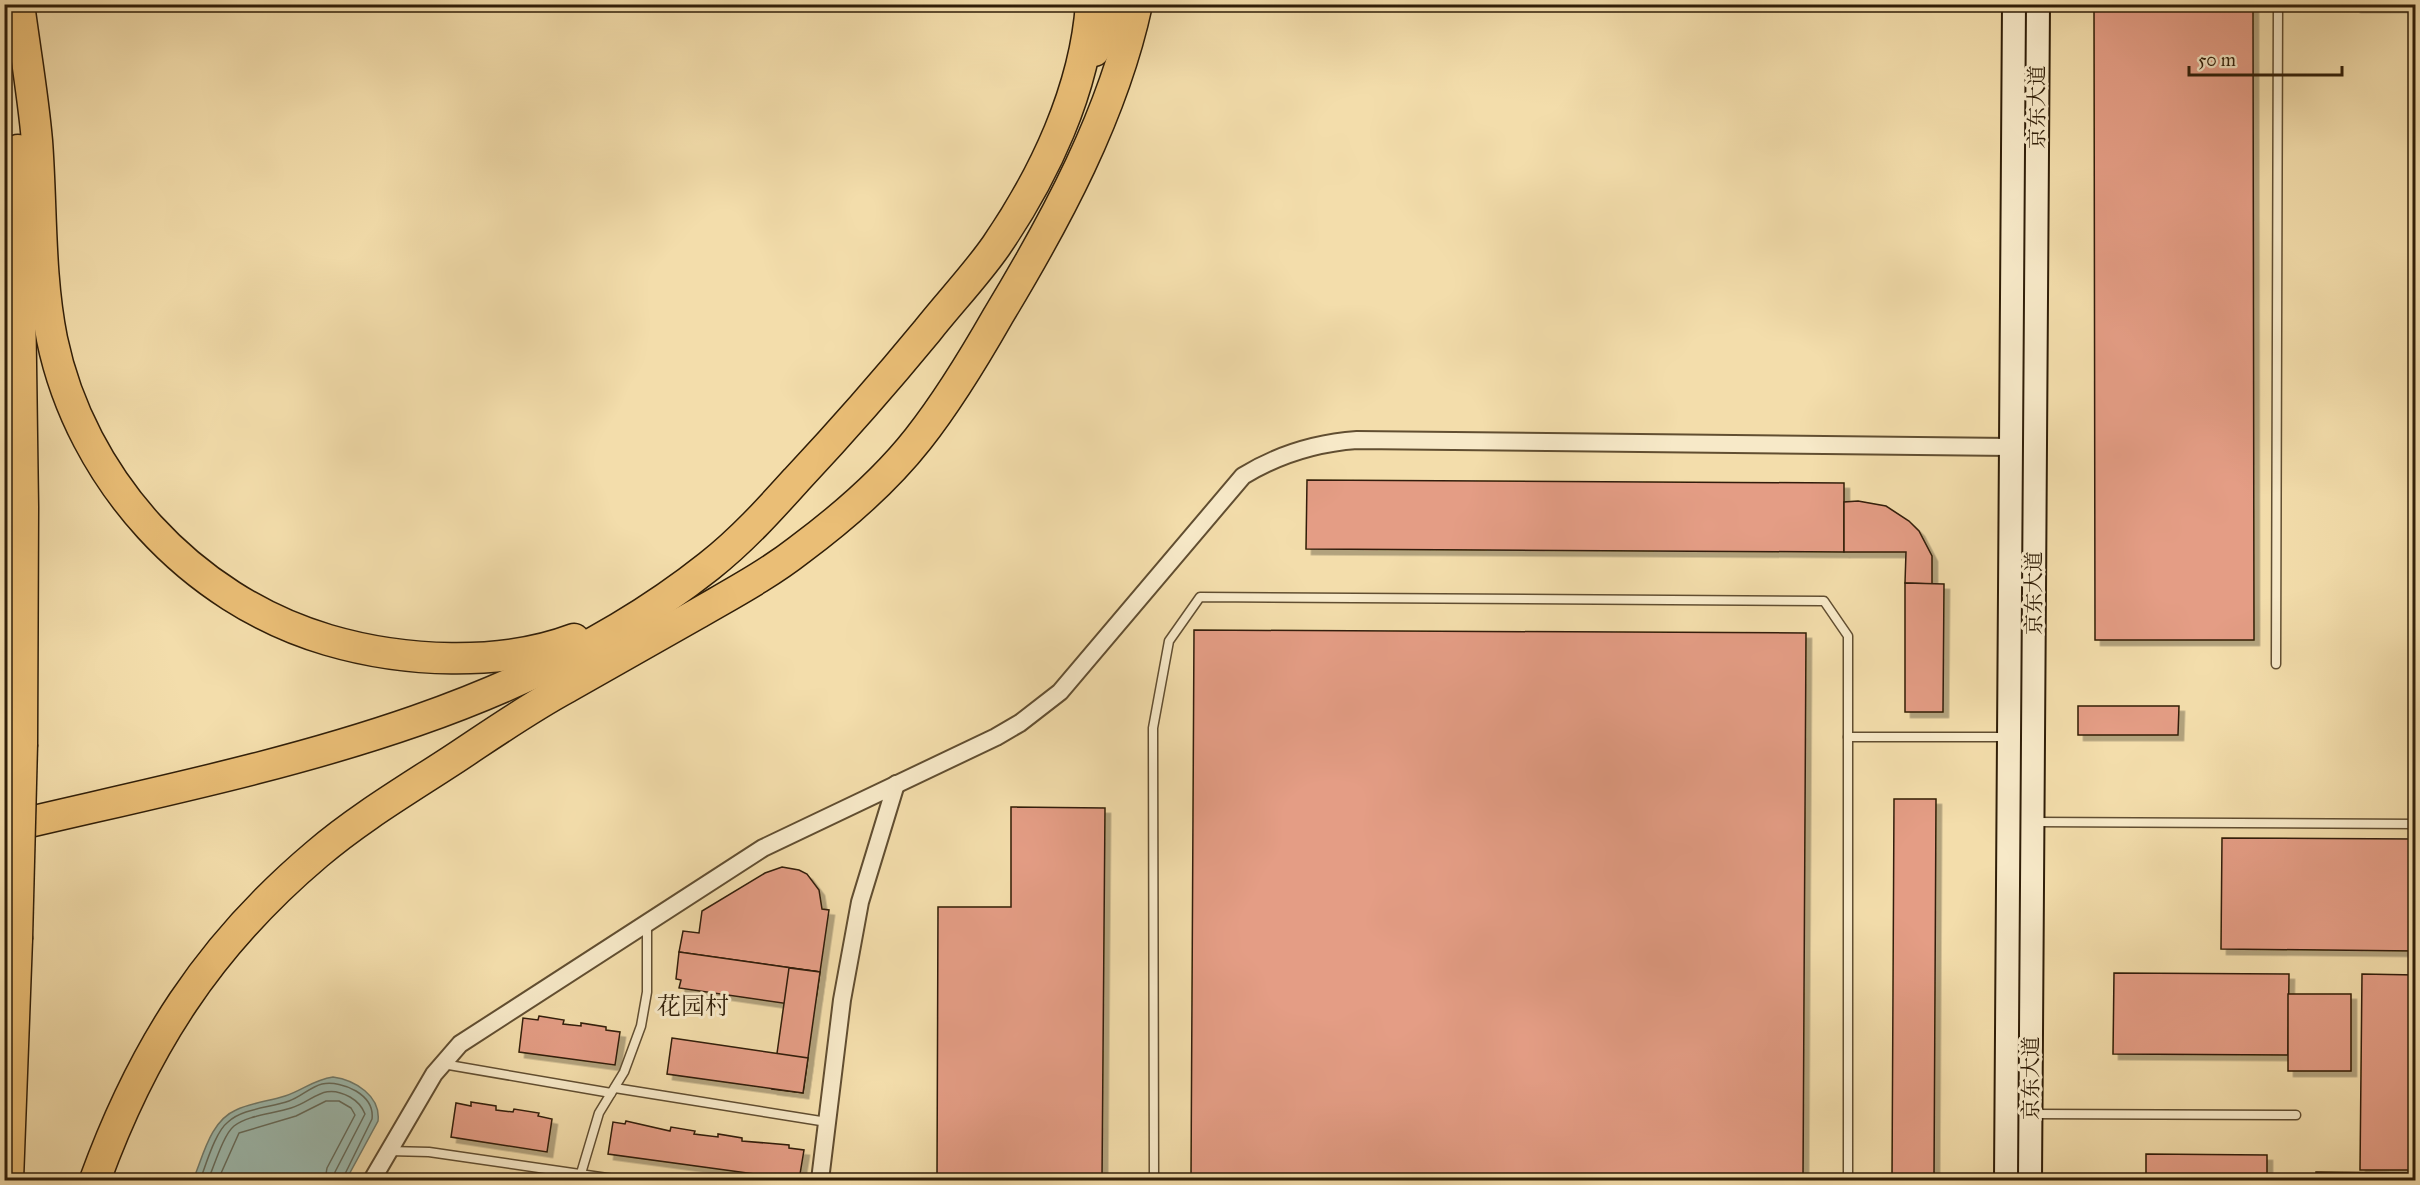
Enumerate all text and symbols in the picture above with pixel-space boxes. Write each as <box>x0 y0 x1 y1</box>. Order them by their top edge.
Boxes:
scale bar <box>2189 39 2342 77</box>
text: 50 m <box>2198 49 2236 71</box>
street label: 京东大道 <box>2024 65 2050 149</box>
street label: 京东大道 <box>2021 551 2047 635</box>
district label: 花园村 <box>657 991 729 1021</box>
street label: 京东大道 <box>2018 1036 2044 1120</box>

